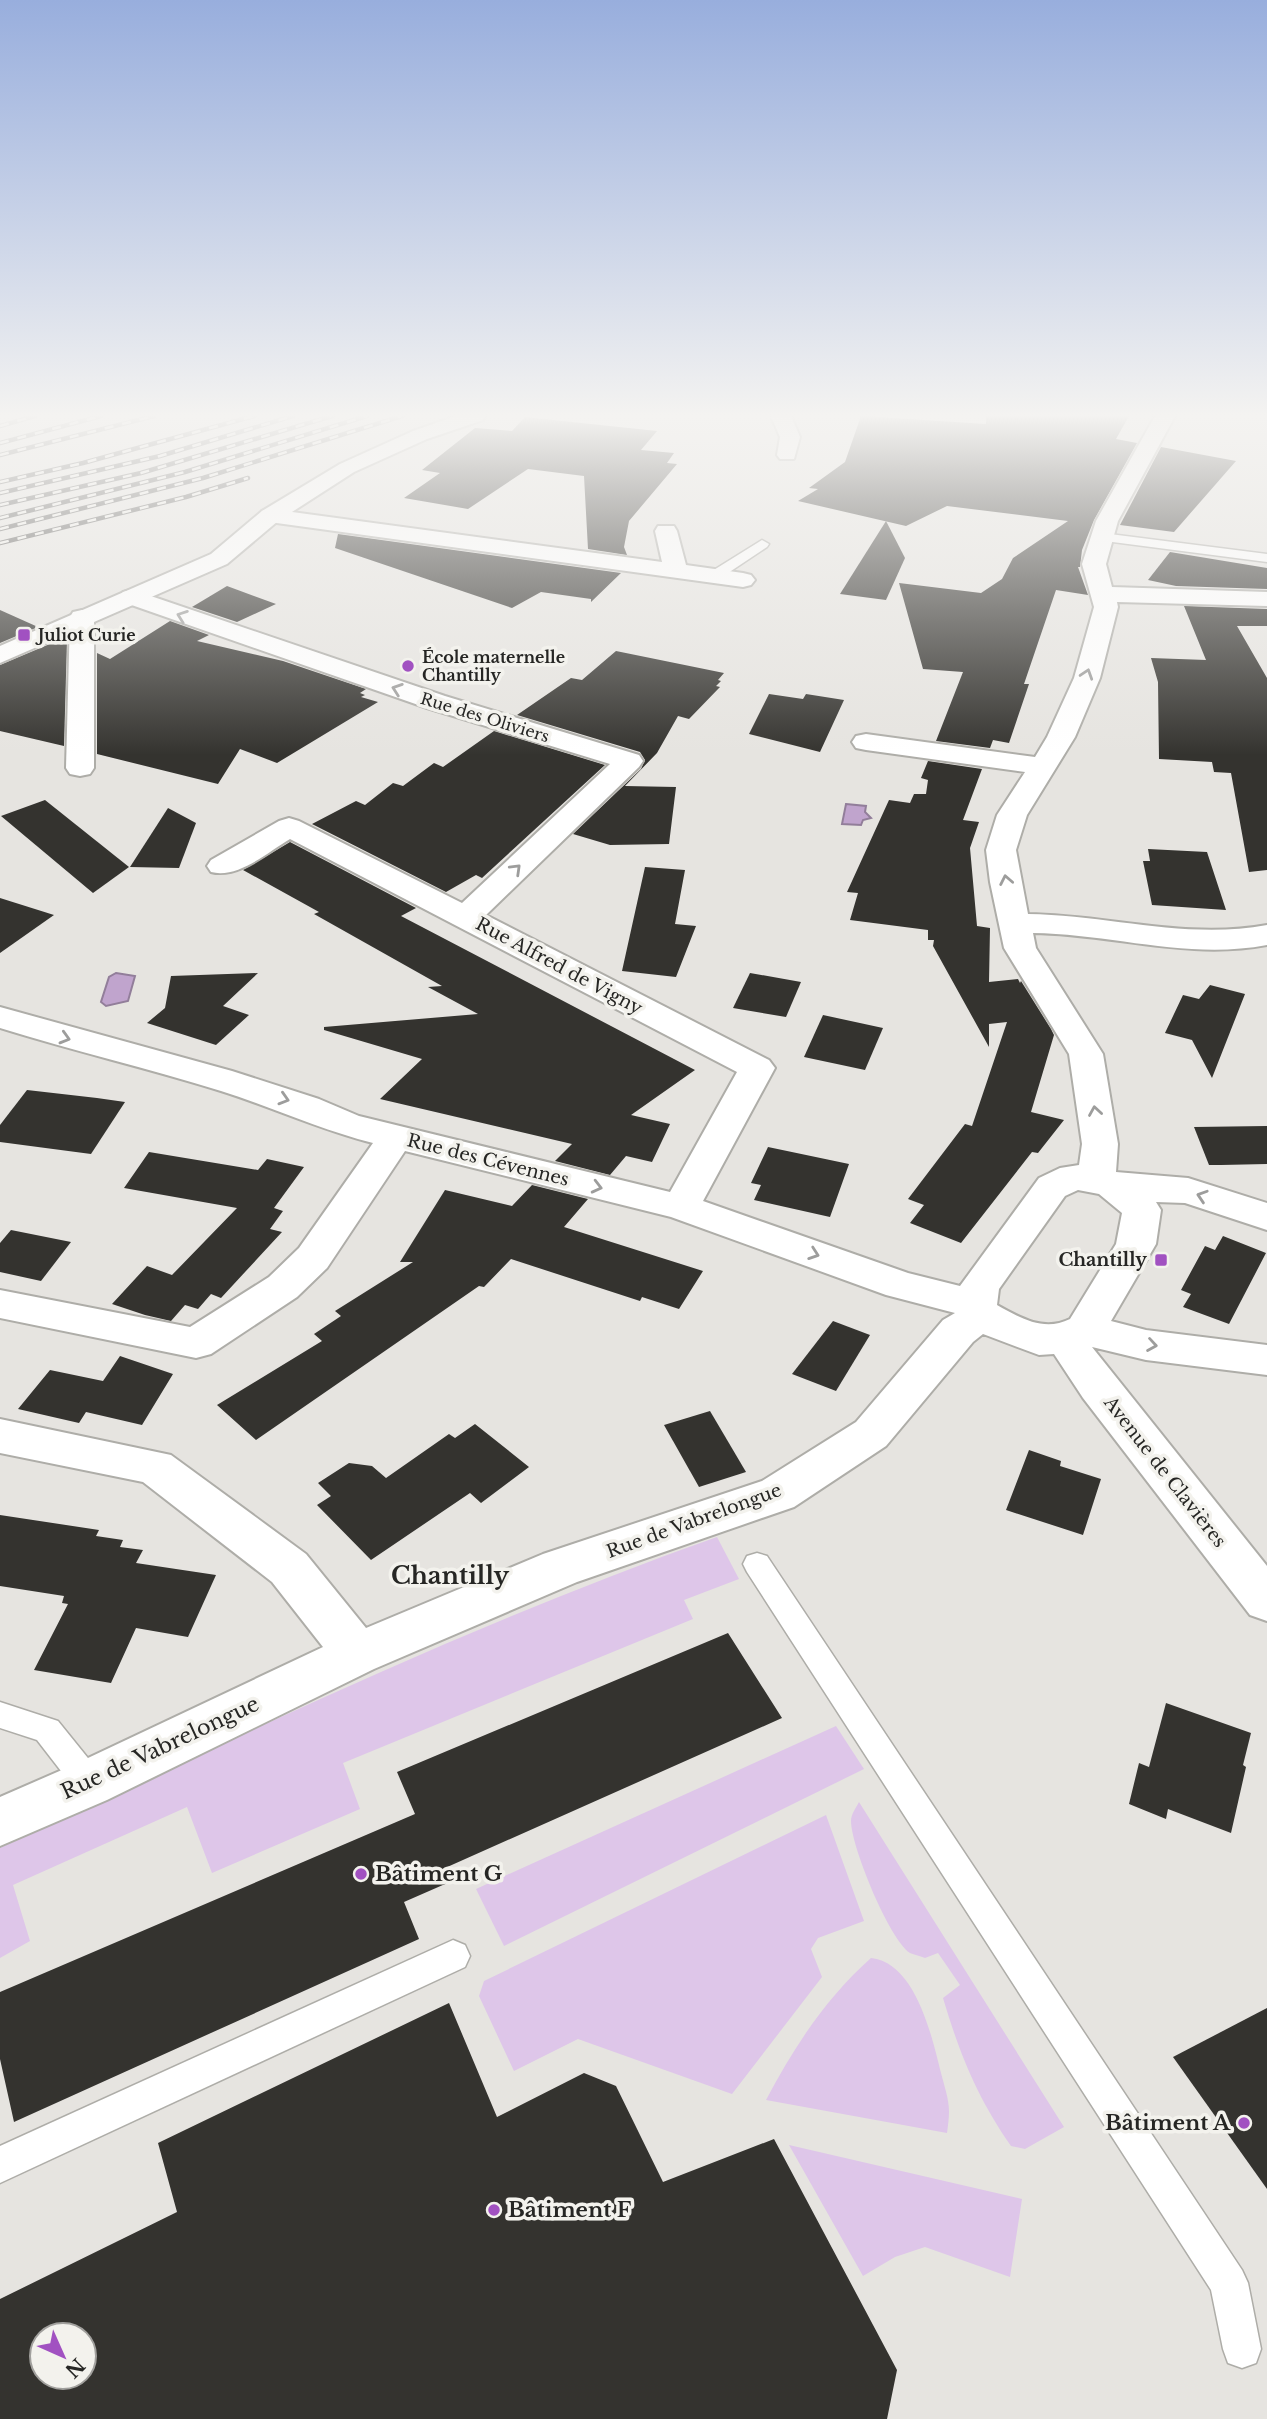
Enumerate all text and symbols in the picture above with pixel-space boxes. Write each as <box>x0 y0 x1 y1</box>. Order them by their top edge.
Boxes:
one-way arrow <box>177 610 189 624</box>
place label: Juliot Curie <box>35 625 136 645</box>
marker: Juliot Curie <box>16 627 32 643</box>
place label: École maternelle Chantilly <box>422 647 565 685</box>
marker: École maternelle Chantilly <box>400 658 416 674</box>
one-way arrow <box>1079 669 1093 681</box>
one-way arrow <box>392 683 404 697</box>
street label: Rue des Oliviers <box>418 688 552 746</box>
one-way arrow <box>508 864 521 877</box>
one-way arrow <box>999 874 1014 886</box>
street label: Rue Alfred de Vigny <box>472 913 646 1019</box>
one-way arrow <box>59 1030 71 1045</box>
one-way arrow <box>278 1091 290 1106</box>
one-way arrow <box>1088 1105 1103 1117</box>
street label: Rue des Cévennes <box>405 1129 571 1191</box>
one-way arrow <box>591 1179 603 1193</box>
one-way arrow <box>1196 1190 1209 1204</box>
one-way arrow <box>807 1246 819 1260</box>
place label: Chantilly <box>1058 1249 1147 1271</box>
marker: Chantilly <box>1153 1252 1169 1268</box>
one-way arrow <box>1146 1337 1158 1352</box>
street label: Avenue de Clavières <box>1099 1391 1231 1552</box>
street label: Rue de Vabrelongue <box>603 1479 785 1563</box>
district label: Chantilly <box>391 1561 510 1590</box>
street label: Rue de Vabrelongue <box>57 1691 263 1805</box>
place label: Bâtiment G <box>375 1861 503 1887</box>
marker: Bâtiment G <box>353 1866 369 1882</box>
place label: Bâtiment A <box>1105 2110 1231 2136</box>
marker: Bâtiment A <box>1236 2115 1252 2131</box>
place label: Bâtiment F <box>508 2197 632 2223</box>
marker: Bâtiment F <box>486 2202 502 2218</box>
north arrow <box>28 2321 98 2391</box>
text: N <box>60 2353 89 2382</box>

